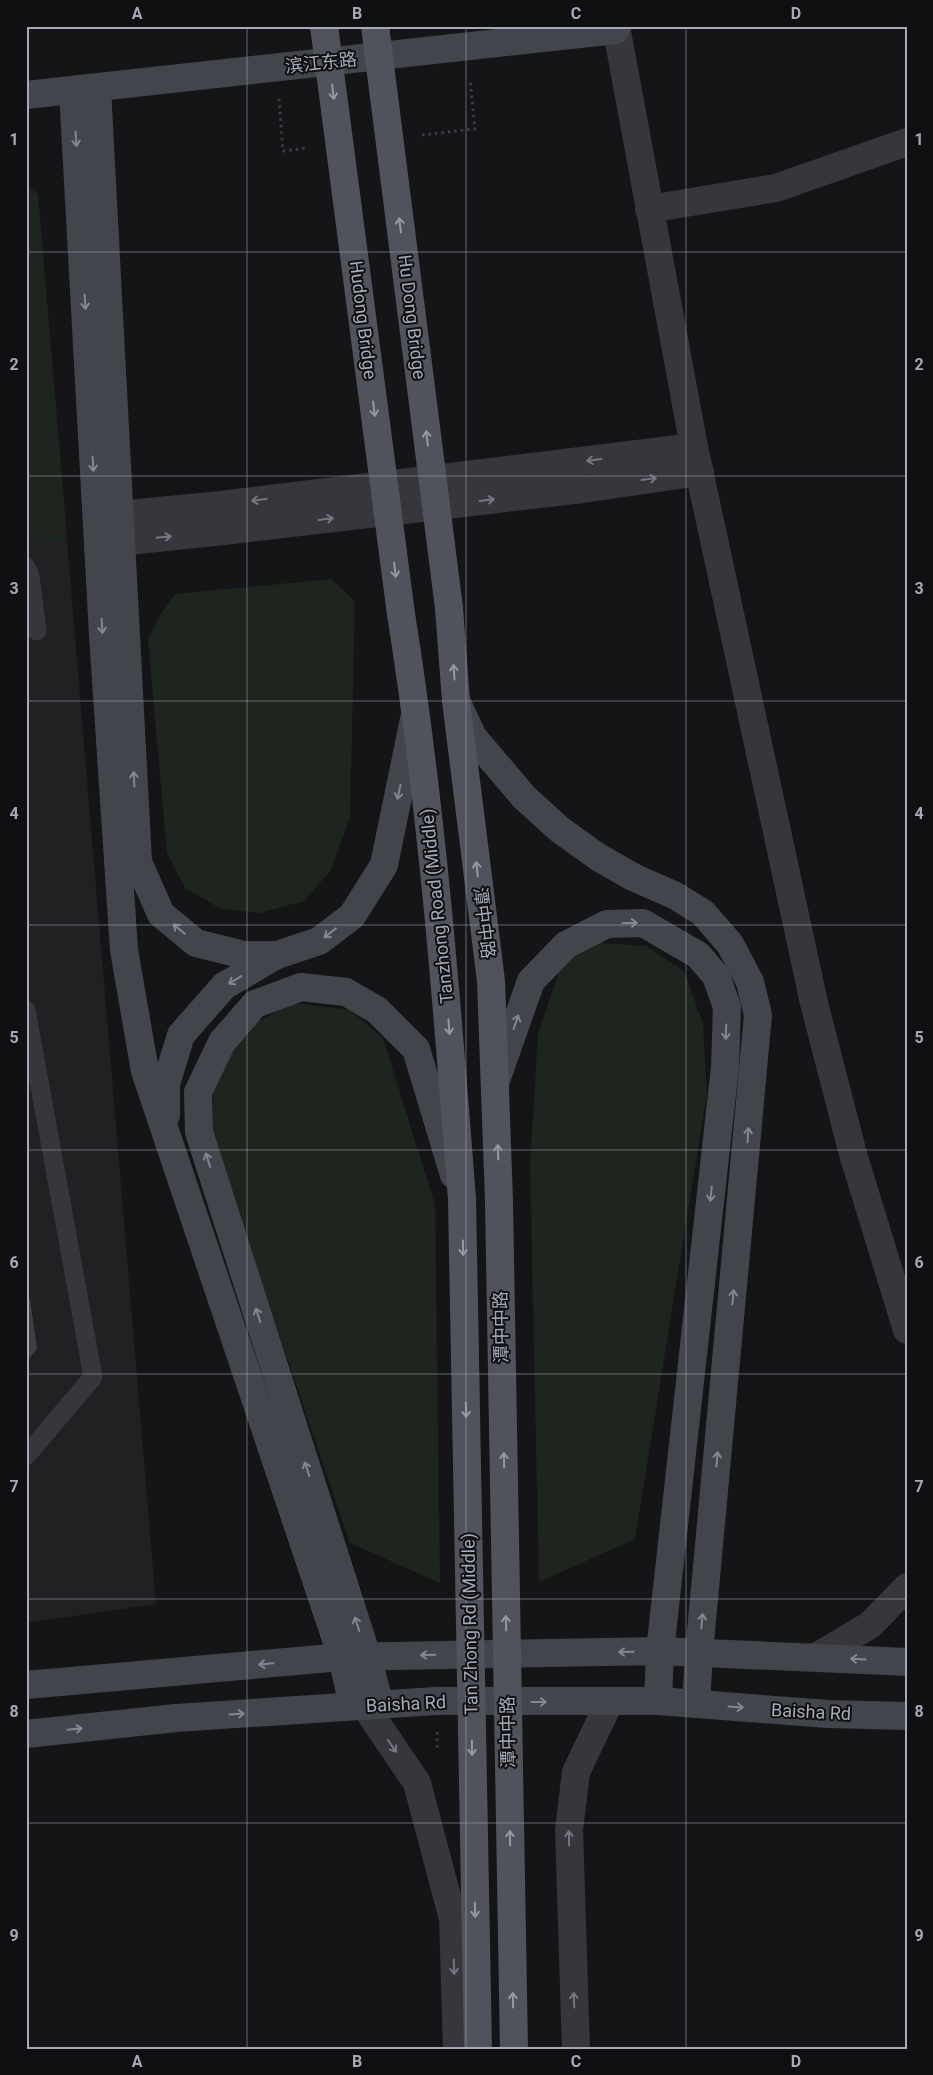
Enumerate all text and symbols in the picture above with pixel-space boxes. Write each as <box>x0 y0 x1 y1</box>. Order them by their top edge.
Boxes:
text: A <box>132 4 143 23</box>
text: B <box>352 4 362 23</box>
text: C <box>571 4 581 23</box>
text: D <box>791 4 801 23</box>
street label: 滨江东路 <box>284 48 358 77</box>
one-way arrow <box>328 84 338 100</box>
text: 1 <box>9 130 19 149</box>
one-way arrow <box>71 130 81 147</box>
text: 1 <box>914 130 924 149</box>
one-way arrow <box>395 217 405 233</box>
street label: Hu Dong Bridge <box>394 253 431 380</box>
street label: Hudong Bridge <box>346 260 381 380</box>
one-way arrow <box>80 293 89 309</box>
text: 2 <box>9 355 19 374</box>
text: 2 <box>914 355 924 374</box>
one-way arrow <box>369 401 379 417</box>
one-way arrow <box>422 431 432 447</box>
one-way arrow <box>586 455 602 465</box>
one-way arrow <box>89 456 98 472</box>
one-way arrow <box>640 474 656 484</box>
one-way arrow <box>251 495 267 505</box>
one-way arrow <box>479 495 495 505</box>
one-way arrow <box>318 514 334 524</box>
one-way arrow <box>156 532 172 542</box>
one-way arrow <box>390 562 400 578</box>
text: 3 <box>9 579 19 598</box>
text: 3 <box>914 579 924 598</box>
one-way arrow <box>98 618 107 634</box>
one-way arrow <box>449 665 458 681</box>
one-way arrow <box>130 771 139 787</box>
one-way arrow <box>394 784 404 800</box>
text: 4 <box>9 804 19 823</box>
text: 4 <box>914 804 924 823</box>
street label: Tanzhong Road (Middle) <box>416 808 458 1004</box>
one-way arrow <box>472 861 482 877</box>
street label: 潭中中路 <box>470 886 499 960</box>
one-way arrow <box>622 919 638 928</box>
one-way arrow <box>173 923 186 934</box>
one-way arrow <box>324 928 337 939</box>
one-way arrow <box>228 975 242 985</box>
one-way arrow <box>512 1014 522 1030</box>
one-way arrow <box>444 1019 453 1035</box>
one-way arrow <box>721 1024 730 1040</box>
text: 5 <box>9 1028 19 1047</box>
text: 5 <box>914 1028 924 1047</box>
one-way arrow <box>743 1128 753 1144</box>
one-way arrow <box>493 1145 502 1161</box>
one-way arrow <box>203 1153 212 1168</box>
one-way arrow <box>706 1186 716 1202</box>
one-way arrow <box>458 1240 468 1256</box>
text: 6 <box>9 1253 19 1272</box>
text: 6 <box>914 1253 924 1272</box>
one-way arrow <box>728 1289 738 1305</box>
street label: 潭中中路 <box>489 1291 512 1363</box>
one-way arrow <box>252 1307 262 1323</box>
one-way arrow <box>461 1402 471 1418</box>
one-way arrow <box>713 1451 722 1467</box>
one-way arrow <box>499 1452 508 1468</box>
one-way arrow <box>302 1462 312 1478</box>
text: 7 <box>9 1477 19 1496</box>
text: 7 <box>914 1477 924 1496</box>
street label: Tan Zhong Rd (Middle) <box>457 1533 483 1715</box>
one-way arrow <box>697 1613 707 1629</box>
one-way arrow <box>501 1615 511 1631</box>
one-way arrow <box>352 1617 361 1632</box>
one-way arrow <box>618 1647 634 1657</box>
one-way arrow <box>421 1650 437 1660</box>
one-way arrow <box>850 1655 866 1664</box>
one-way arrow <box>258 1659 274 1668</box>
street label: Baisha Rd <box>365 1691 447 1716</box>
street label: 潭中中路 <box>496 1696 519 1768</box>
one-way arrow <box>530 1697 546 1707</box>
street label: Baisha Rd <box>770 1699 852 1724</box>
text: 8 <box>9 1702 19 1721</box>
one-way arrow <box>728 1702 744 1712</box>
text: 8 <box>914 1702 924 1721</box>
one-way arrow <box>228 1709 244 1719</box>
one-way arrow <box>66 1724 82 1734</box>
one-way arrow <box>388 1739 398 1753</box>
one-way arrow <box>467 1740 477 1756</box>
one-way arrow <box>505 1830 515 1846</box>
one-way arrow <box>564 1830 574 1846</box>
one-way arrow <box>471 1902 480 1918</box>
text: 9 <box>9 1926 19 1945</box>
text: 9 <box>914 1926 924 1945</box>
one-way arrow <box>449 1958 459 1974</box>
one-way arrow <box>508 1992 518 2008</box>
one-way arrow <box>570 1992 579 2008</box>
text: A <box>132 2052 143 2071</box>
text: B <box>352 2052 362 2071</box>
text: C <box>571 2052 581 2071</box>
text: D <box>791 2052 801 2071</box>

